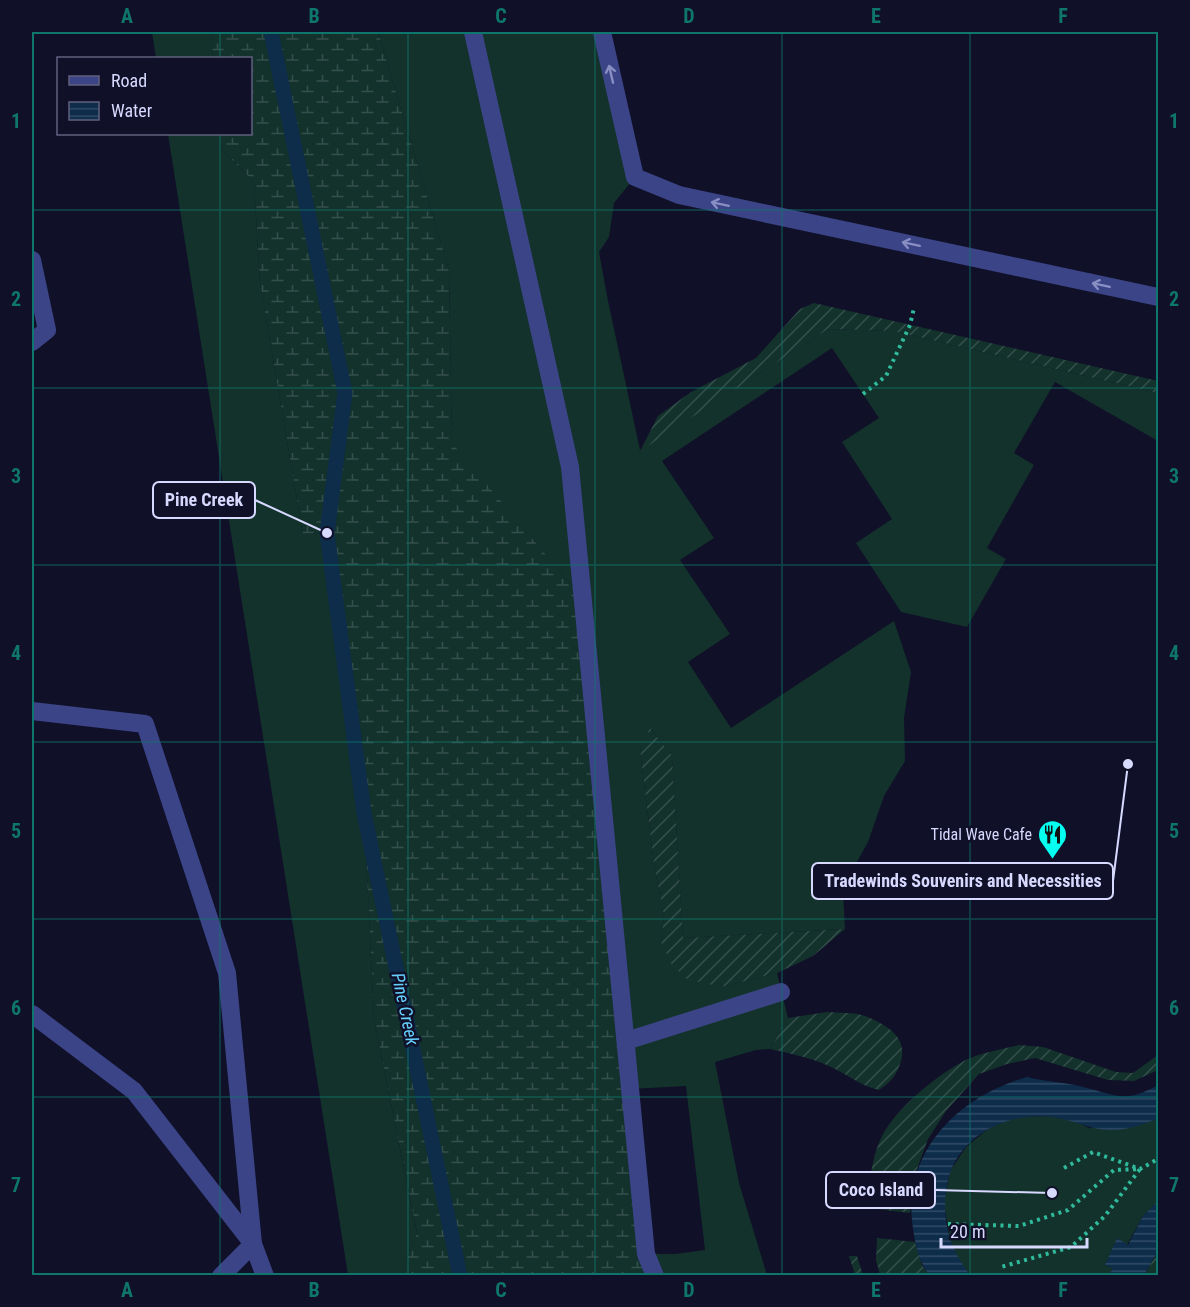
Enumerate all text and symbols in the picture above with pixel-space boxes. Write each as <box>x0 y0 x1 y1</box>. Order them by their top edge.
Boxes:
text: A <box>121 4 133 28</box>
text: B <box>308 4 320 28</box>
text: C <box>495 4 507 28</box>
text: D <box>683 4 695 28</box>
text: E <box>871 4 881 28</box>
text: F <box>1058 4 1068 28</box>
legend <box>57 57 252 135</box>
one-way arrow <box>605 65 617 84</box>
text: Road <box>111 70 147 91</box>
text: Water <box>111 100 153 121</box>
text: 1 <box>11 109 21 133</box>
text: 1 <box>1169 109 1179 133</box>
one-way arrow <box>711 197 730 209</box>
one-way arrow <box>901 238 921 249</box>
one-way arrow <box>1092 279 1112 290</box>
text: 2 <box>11 287 21 311</box>
text: 2 <box>1169 287 1179 311</box>
text: 3 <box>11 464 21 488</box>
text: 3 <box>1169 464 1179 488</box>
callout: Pine Creek <box>153 482 255 518</box>
text: Pine Creek <box>165 489 244 510</box>
text: 4 <box>11 641 21 665</box>
text: 4 <box>1169 641 1179 665</box>
restaurant icon: Tidal Wave Cafe <box>1037 818 1069 860</box>
text: 5 <box>11 819 21 843</box>
text: 5 <box>1169 819 1179 843</box>
place label: Tidal Wave Cafe <box>931 825 1032 844</box>
callout: Tradewinds Souvenirs and Necessities <box>812 863 1113 899</box>
text: Tradewinds Souvenirs and Necessities <box>824 870 1102 891</box>
water label: Pine Creek <box>388 971 424 1048</box>
text: 6 <box>11 996 21 1020</box>
text: 6 <box>1169 996 1179 1020</box>
callout: Coco Island <box>826 1172 935 1208</box>
text: 7 <box>11 1173 21 1197</box>
text: 7 <box>1169 1173 1179 1197</box>
text: Coco Island <box>839 1179 923 1200</box>
scale bar <box>941 1211 1086 1249</box>
text: 20 m <box>950 1221 985 1242</box>
text: A <box>121 1278 133 1302</box>
text: B <box>308 1278 320 1302</box>
text: C <box>495 1278 507 1302</box>
text: D <box>683 1278 695 1302</box>
text: E <box>871 1278 881 1302</box>
text: F <box>1058 1278 1068 1302</box>

